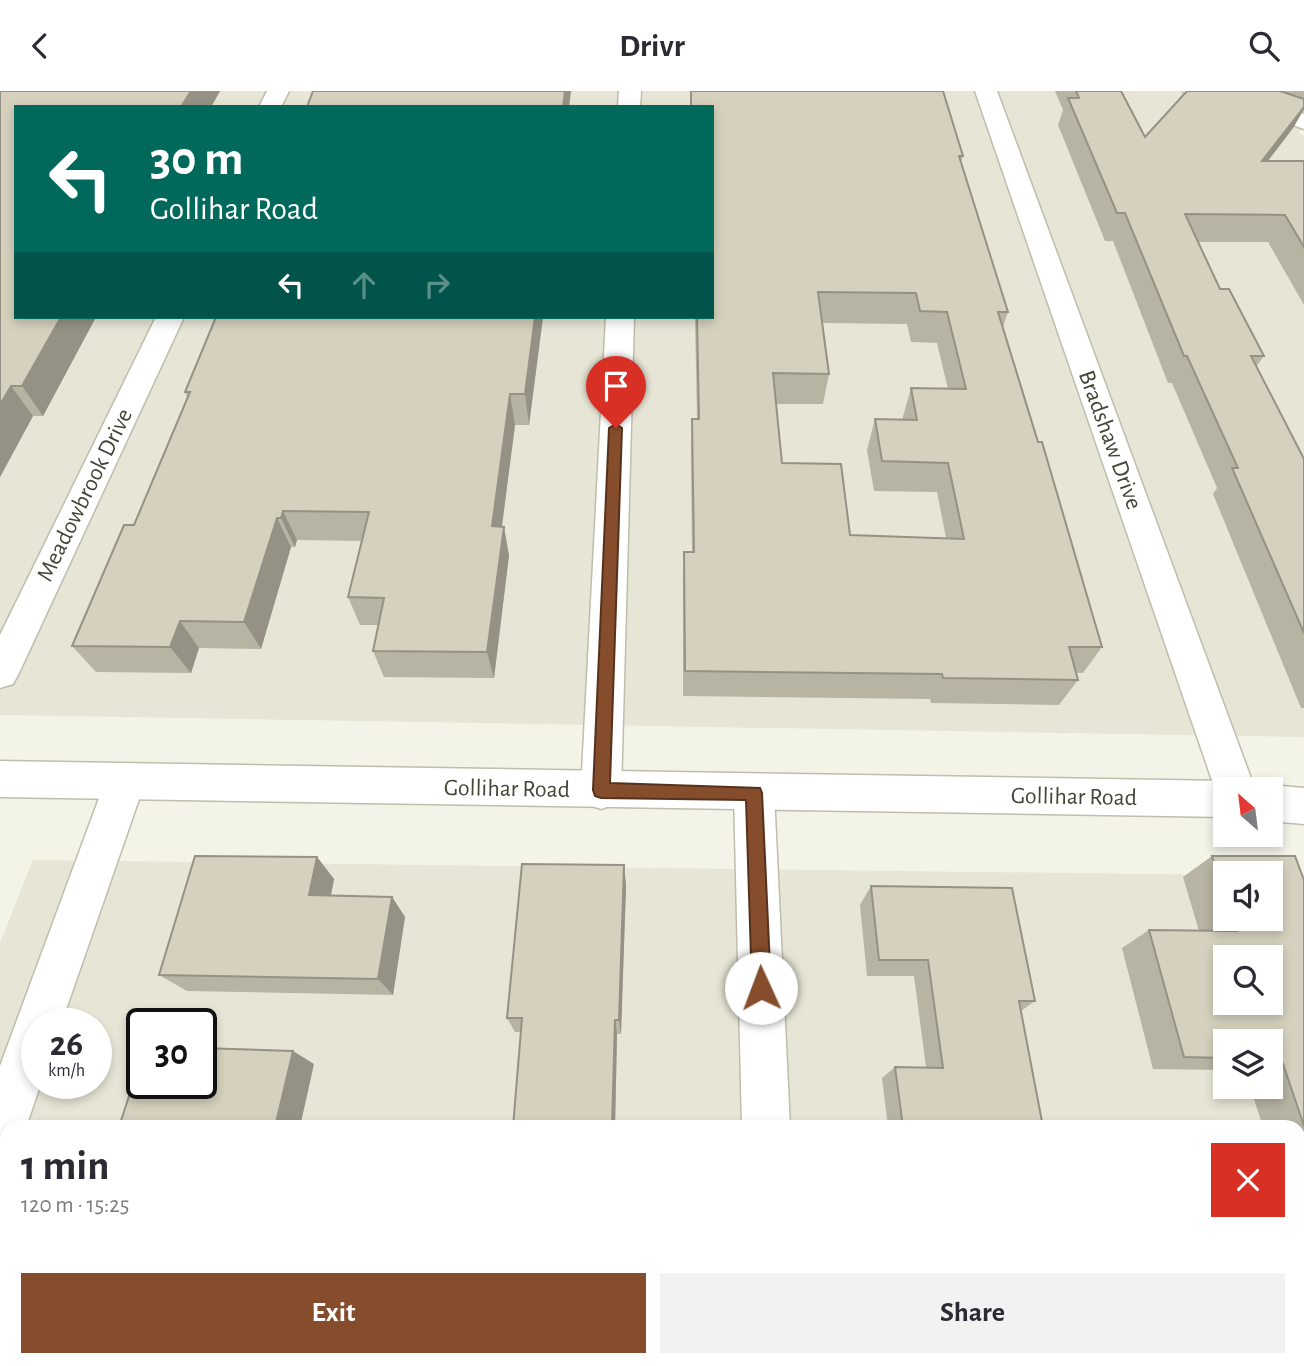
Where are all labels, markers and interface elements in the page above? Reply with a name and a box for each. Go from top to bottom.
icon: back [21,27,59,65]
icon: search [1245,27,1283,65]
text: Drivr [619,30,685,62]
icon: left [35,133,126,224]
text: 30 m [150,135,244,184]
text: Gollihar Road [150,193,318,225]
icon: left [272,266,310,304]
icon: ahead [345,266,383,304]
icon: right [418,266,456,304]
pin [586,356,646,428]
icon: arrive [597,367,635,405]
street label: Bradshaw Drive [1074,367,1146,513]
street label: Meadowbrook Drive [33,405,137,585]
street label: Gollihar Road [444,776,570,802]
north arrow [1213,777,1283,847]
map controls [1213,777,1283,1099]
street label: Gollihar Road [1011,784,1137,810]
button: sound [1213,861,1283,931]
button: search [1213,945,1283,1015]
position arrow [724,951,798,1025]
speed limit sign: 30 [126,1008,217,1099]
text: 26 [50,1027,83,1062]
button: layers [1213,1029,1283,1099]
text: km/h [48,1062,85,1080]
button: close [1211,1143,1285,1217]
text: 1 min [21,1145,110,1187]
text: 120 m · 15:25 [21,1194,129,1217]
button: Exit [21,1273,646,1353]
button: Share [660,1273,1285,1353]

